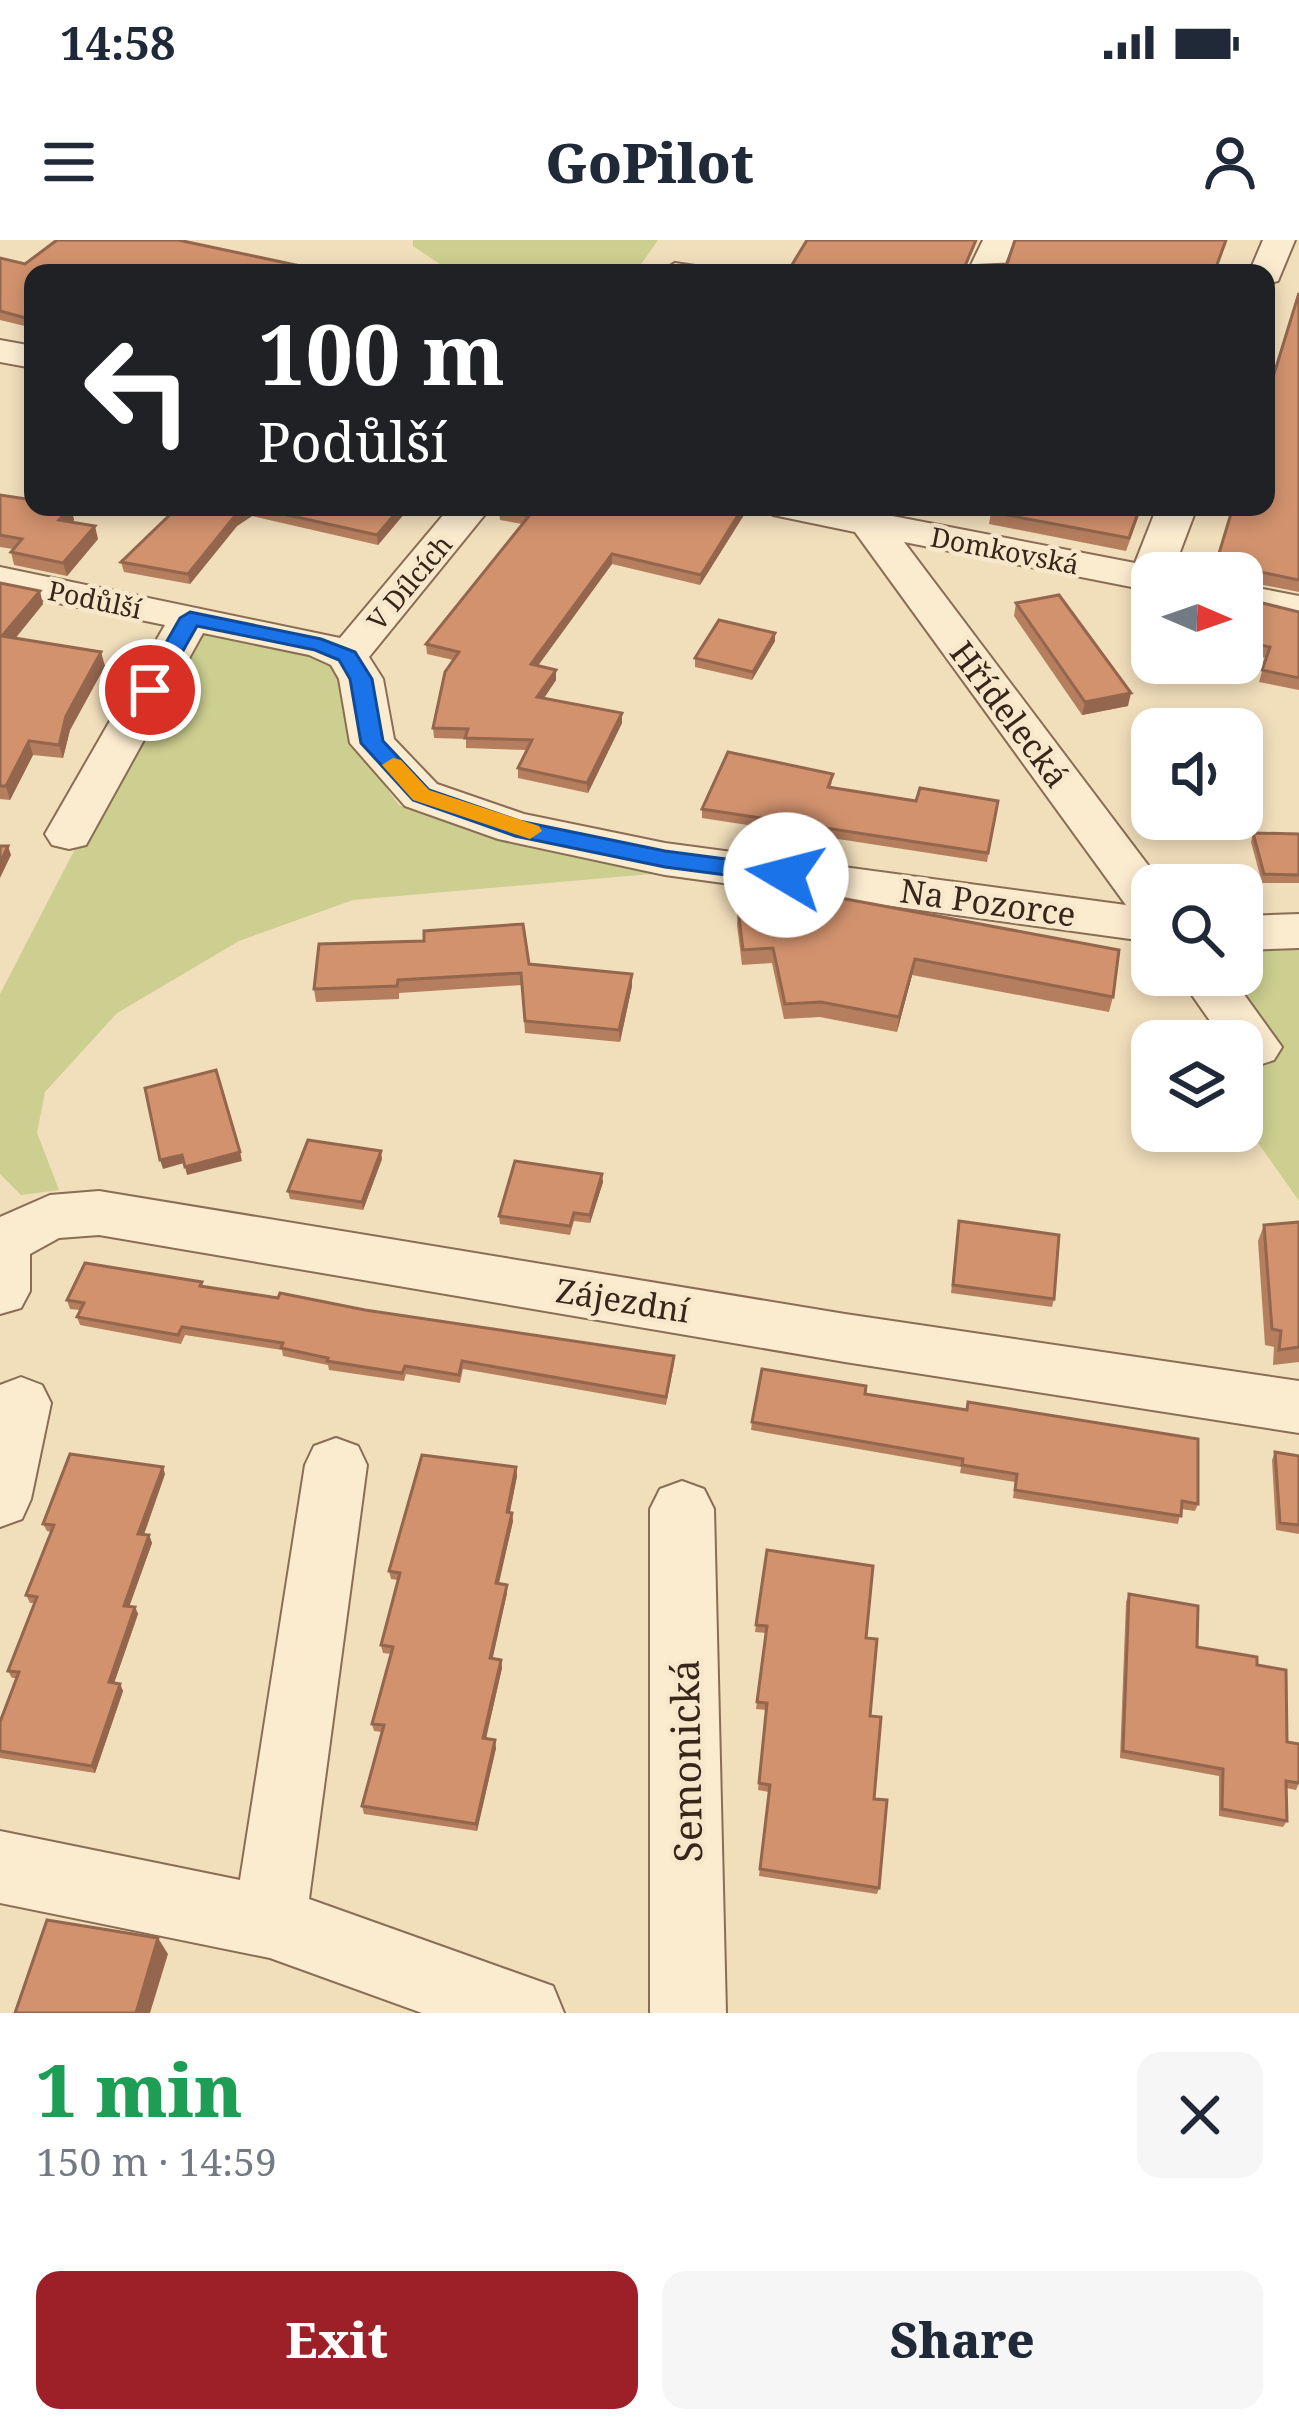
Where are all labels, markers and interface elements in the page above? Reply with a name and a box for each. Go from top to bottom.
text: 14:58 [60,12,175,73]
text: GoPilot [545,125,754,199]
icon: menu [36,129,102,195]
icon: person [1197,129,1263,195]
text: 100 m [258,295,505,410]
icon: left [60,312,216,468]
text: Podůlší [258,404,448,478]
street label: Domkovská [928,517,1082,583]
street label: V Dílcích [358,526,460,638]
north arrow [1131,552,1263,684]
map controls [1131,552,1263,1152]
street label: Podůlší [45,571,146,627]
street label: Hřídelecká [940,632,1080,796]
pin [99,639,201,741]
icon: arrive [117,657,183,723]
button: sound [1131,708,1263,840]
position arrow [723,812,849,938]
button: search [1131,864,1263,996]
street label: Na Pozorce [897,867,1079,937]
button: layers [1131,1020,1263,1152]
street label: Zájezdní [553,1267,693,1333]
street label: Semonická [657,1659,713,1863]
text: 1 min [36,2040,243,2138]
button: close [1137,2052,1263,2178]
text: 150 m · 14:59 [36,2134,277,2187]
button: Exit [36,2271,638,2409]
button: Share [662,2271,1263,2409]

